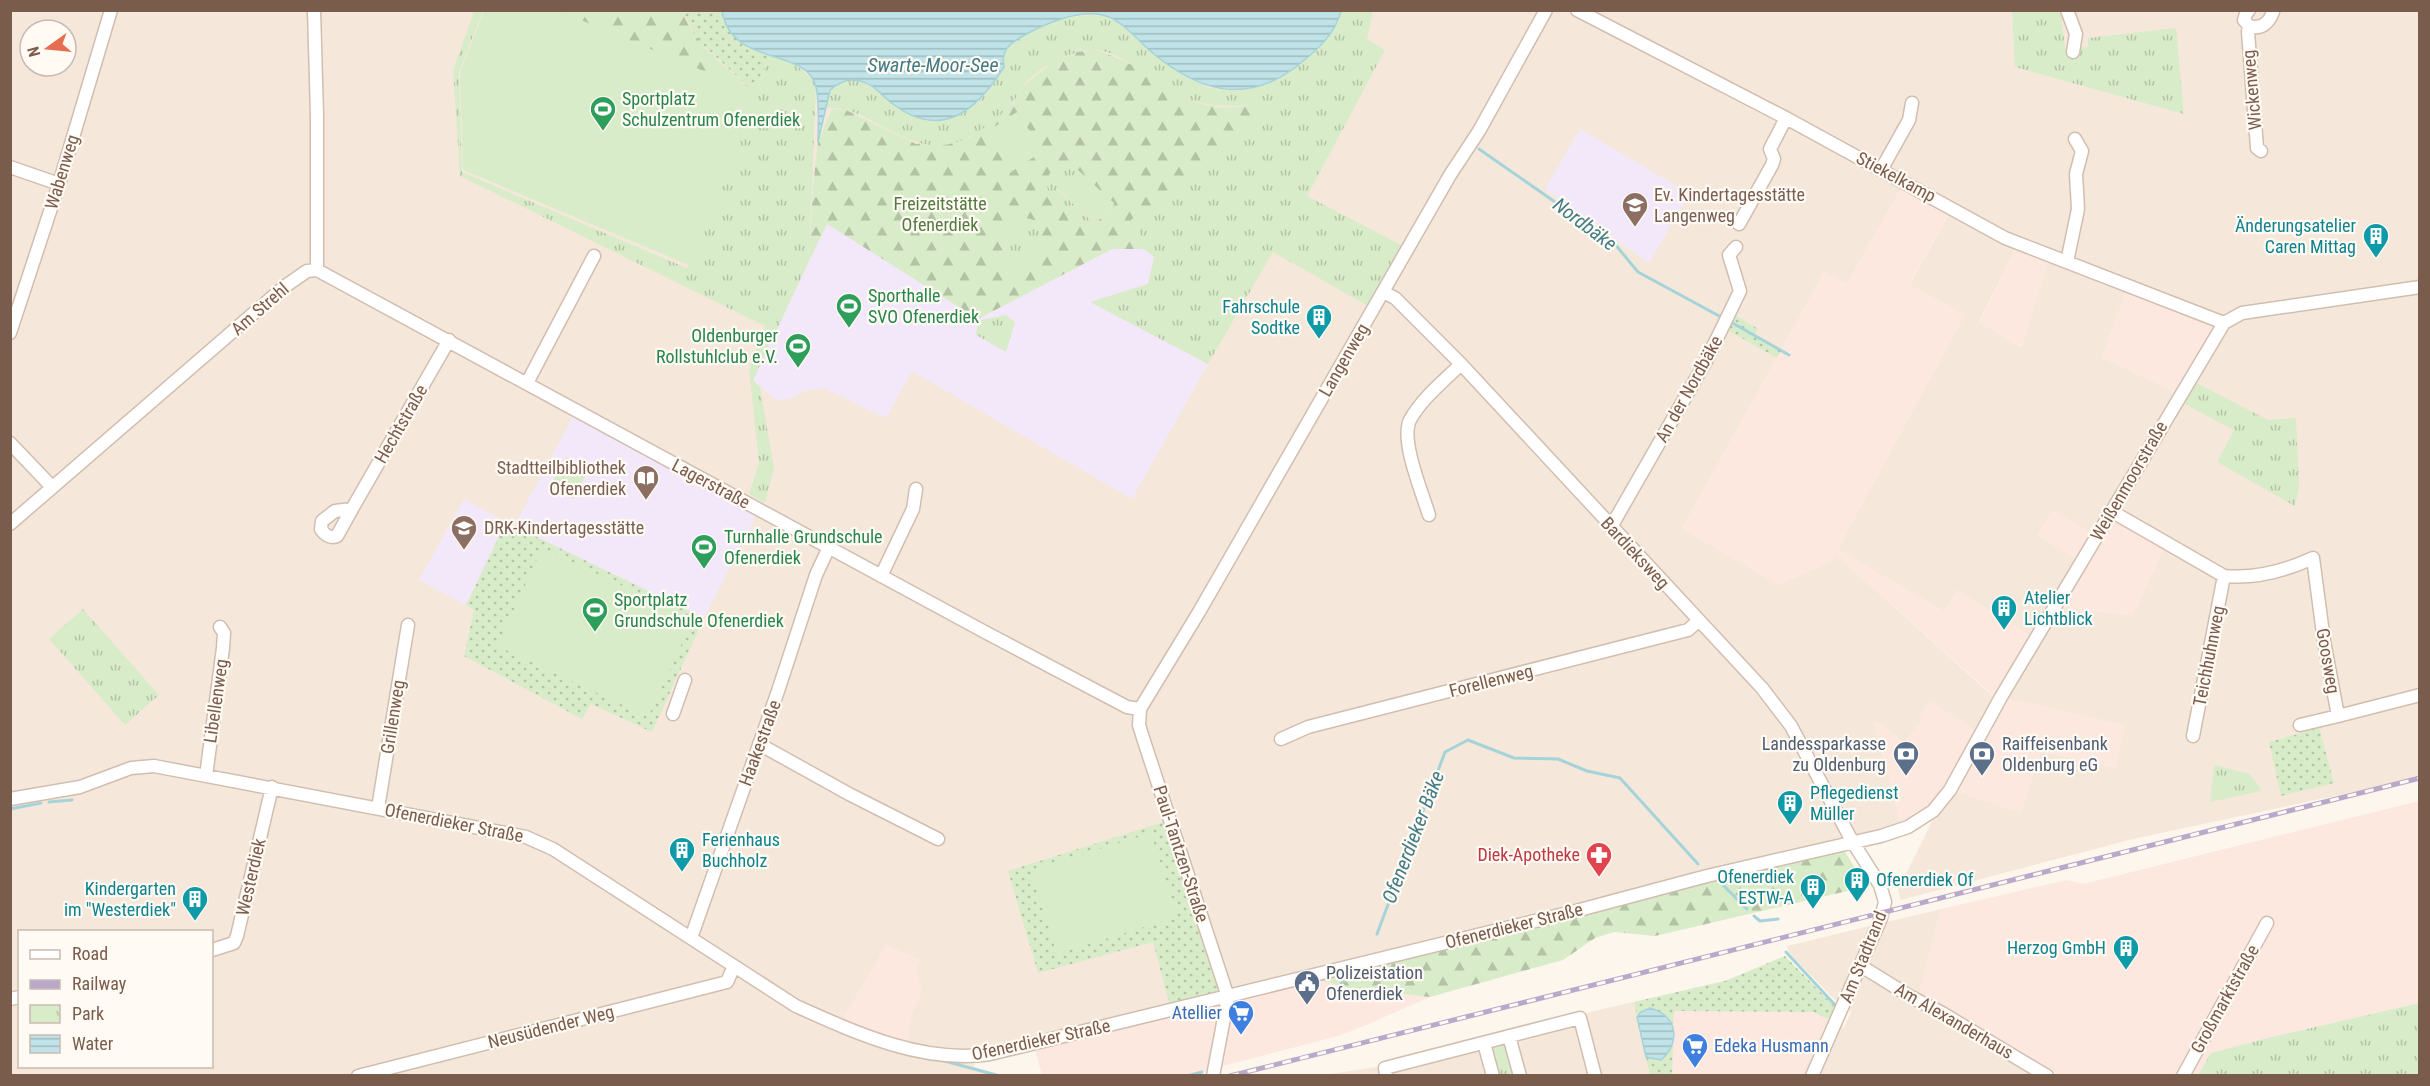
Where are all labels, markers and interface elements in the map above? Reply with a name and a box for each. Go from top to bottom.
north arrow [18,18,78,78]
text: N [24,45,44,59]
street label: Wickenweg [2238,49,2265,131]
water label: Swarte-Moor-See [867,53,999,77]
place label: Sportplatz Schulzentrum Ofenerdiek [622,88,800,130]
sports icon: Sportplatz Schulzentrum Ofenerdiek [588,94,618,132]
street label: Wabenweg [40,132,83,212]
street label: Stiekelkamp [1853,147,1940,206]
place label: Ev. Kindertagesstätte Langenweg [1654,184,1805,226]
school or university icon: Ev. Kindertagesstätte Langenweg [1620,190,1650,228]
water label: Nordbäke [1548,192,1622,256]
park label: Freizeitstätte Ofenerdiek [893,193,987,235]
place label: Änderungsatelier Caren Mittag [2235,215,2357,257]
building icon: Änderungsatelier Caren Mittag [2361,221,2391,259]
street label: Am Strehl [227,278,293,339]
place label: Sporthalle SVO Ofenerdiek [868,285,979,327]
sports icon: Sporthalle SVO Ofenerdiek [834,291,864,329]
place label: Fahrschule Sodtke [1222,296,1300,338]
building icon: Fahrschule Sodtke [1304,302,1334,340]
street label: Langenweg [1314,319,1373,400]
place label: Oldenburger Rollstuhlclub e.V. [656,325,779,367]
sports icon: Oldenburger Rollstuhlclub e.V. [783,331,813,369]
street label: An der Nordbäke [1651,332,1726,446]
street label: Hechtstraße [370,381,431,467]
street label: Weißenmoorstraße [2086,417,2171,544]
street label: Lagerstraße [669,454,754,513]
place label: Stadtteilbibliothek Ofenerdiek [497,457,626,499]
library icon: Stadtteilbibliothek Ofenerdiek [631,463,661,501]
street label: Bardieksweg [1597,512,1674,593]
school or university icon: DRK-Kindertagesstätte [449,513,479,551]
place label: DRK-Kindertagesstätte [484,517,644,538]
place label: Turnhalle Grundschule Ofenerdiek [724,526,883,568]
sports icon: Turnhalle Grundschule Ofenerdiek [689,532,719,570]
place label: Atelier Lichtblick [2024,587,2093,629]
place label: Sportplatz Grundschule Ofenerdiek [614,589,784,631]
building icon: Atelier Lichtblick [1989,593,2019,631]
sports icon: Sportplatz Grundschule Ofenerdiek [580,595,610,633]
street label: Teichhuhnweg [2188,604,2229,708]
street label: Goosweg [2312,627,2345,695]
street label: Libellenweg [199,658,232,744]
street label: Forellenweg [1447,660,1535,701]
street label: Grillenweg [376,678,409,755]
street label: Haakestraße [734,697,785,789]
place label: Landessparkasse zu Oldenburg [1762,733,1886,775]
place label: Raiffeisenbank Oldenburg eG [2002,733,2108,775]
bank icon: Landessparkasse zu Oldenburg [1891,739,1921,777]
bank icon: Raiffeisenbank Oldenburg eG [1967,739,1997,777]
water label: Ofenerdieker Bäke [1377,768,1449,906]
place label: Pflegedienst Müller [1810,782,1899,824]
street label: Paul-Tantzen-Straße [1149,783,1213,925]
building icon: Pflegedienst Müller [1775,788,1805,826]
street label: Ofenerdieker Straße [383,799,525,846]
place label: Ferienhaus Buchholz [702,829,780,871]
building icon: Ferienhaus Buchholz [667,835,697,873]
street label: Westerdiek [231,836,270,918]
pharmacy icon: Diek-Apotheke [1584,840,1614,878]
place label: Diek-Apotheke [1477,844,1580,865]
building icon: Ofenerdiek Of [1842,865,1872,903]
place label: Ofenerdiek ESTW-A [1717,866,1795,908]
place label: Ofenerdiek Of [1876,869,1974,890]
building icon: Ofenerdiek ESTW-A [1798,872,1828,910]
place label: Kindergarten im "Westerdiek" [64,878,176,920]
building icon: Kindergarten im "Westerdiek" [180,884,210,922]
street label: Ofenerdieker Straße [1443,898,1585,953]
street label: Am Stadtrand [1835,908,1890,1006]
legend [18,930,213,1068]
building icon: Herzog GmbH [2111,933,2141,971]
place label: Herzog GmbH [2007,937,2106,958]
street label: Großmarktstraße [2186,941,2263,1057]
text: Road [72,943,108,964]
place label: Polizeistation Ofenerdiek [1326,962,1423,1004]
public building icon: Polizeistation Ofenerdiek [1292,968,1322,1006]
text: Railway [72,973,127,994]
street label: Am Alexanderhaus [1891,978,2017,1063]
supermarket icon: Atellier [1226,998,1256,1036]
street label: Neusüdender Weg [486,1001,616,1052]
place label: Atellier [1172,1002,1223,1023]
text: Park [72,1003,104,1024]
street label: Ofenerdieker Straße [970,1015,1112,1064]
supermarket icon: Edeka Husmann [1680,1031,1710,1069]
text: Water [72,1033,114,1054]
place label: Edeka Husmann [1714,1035,1829,1056]

